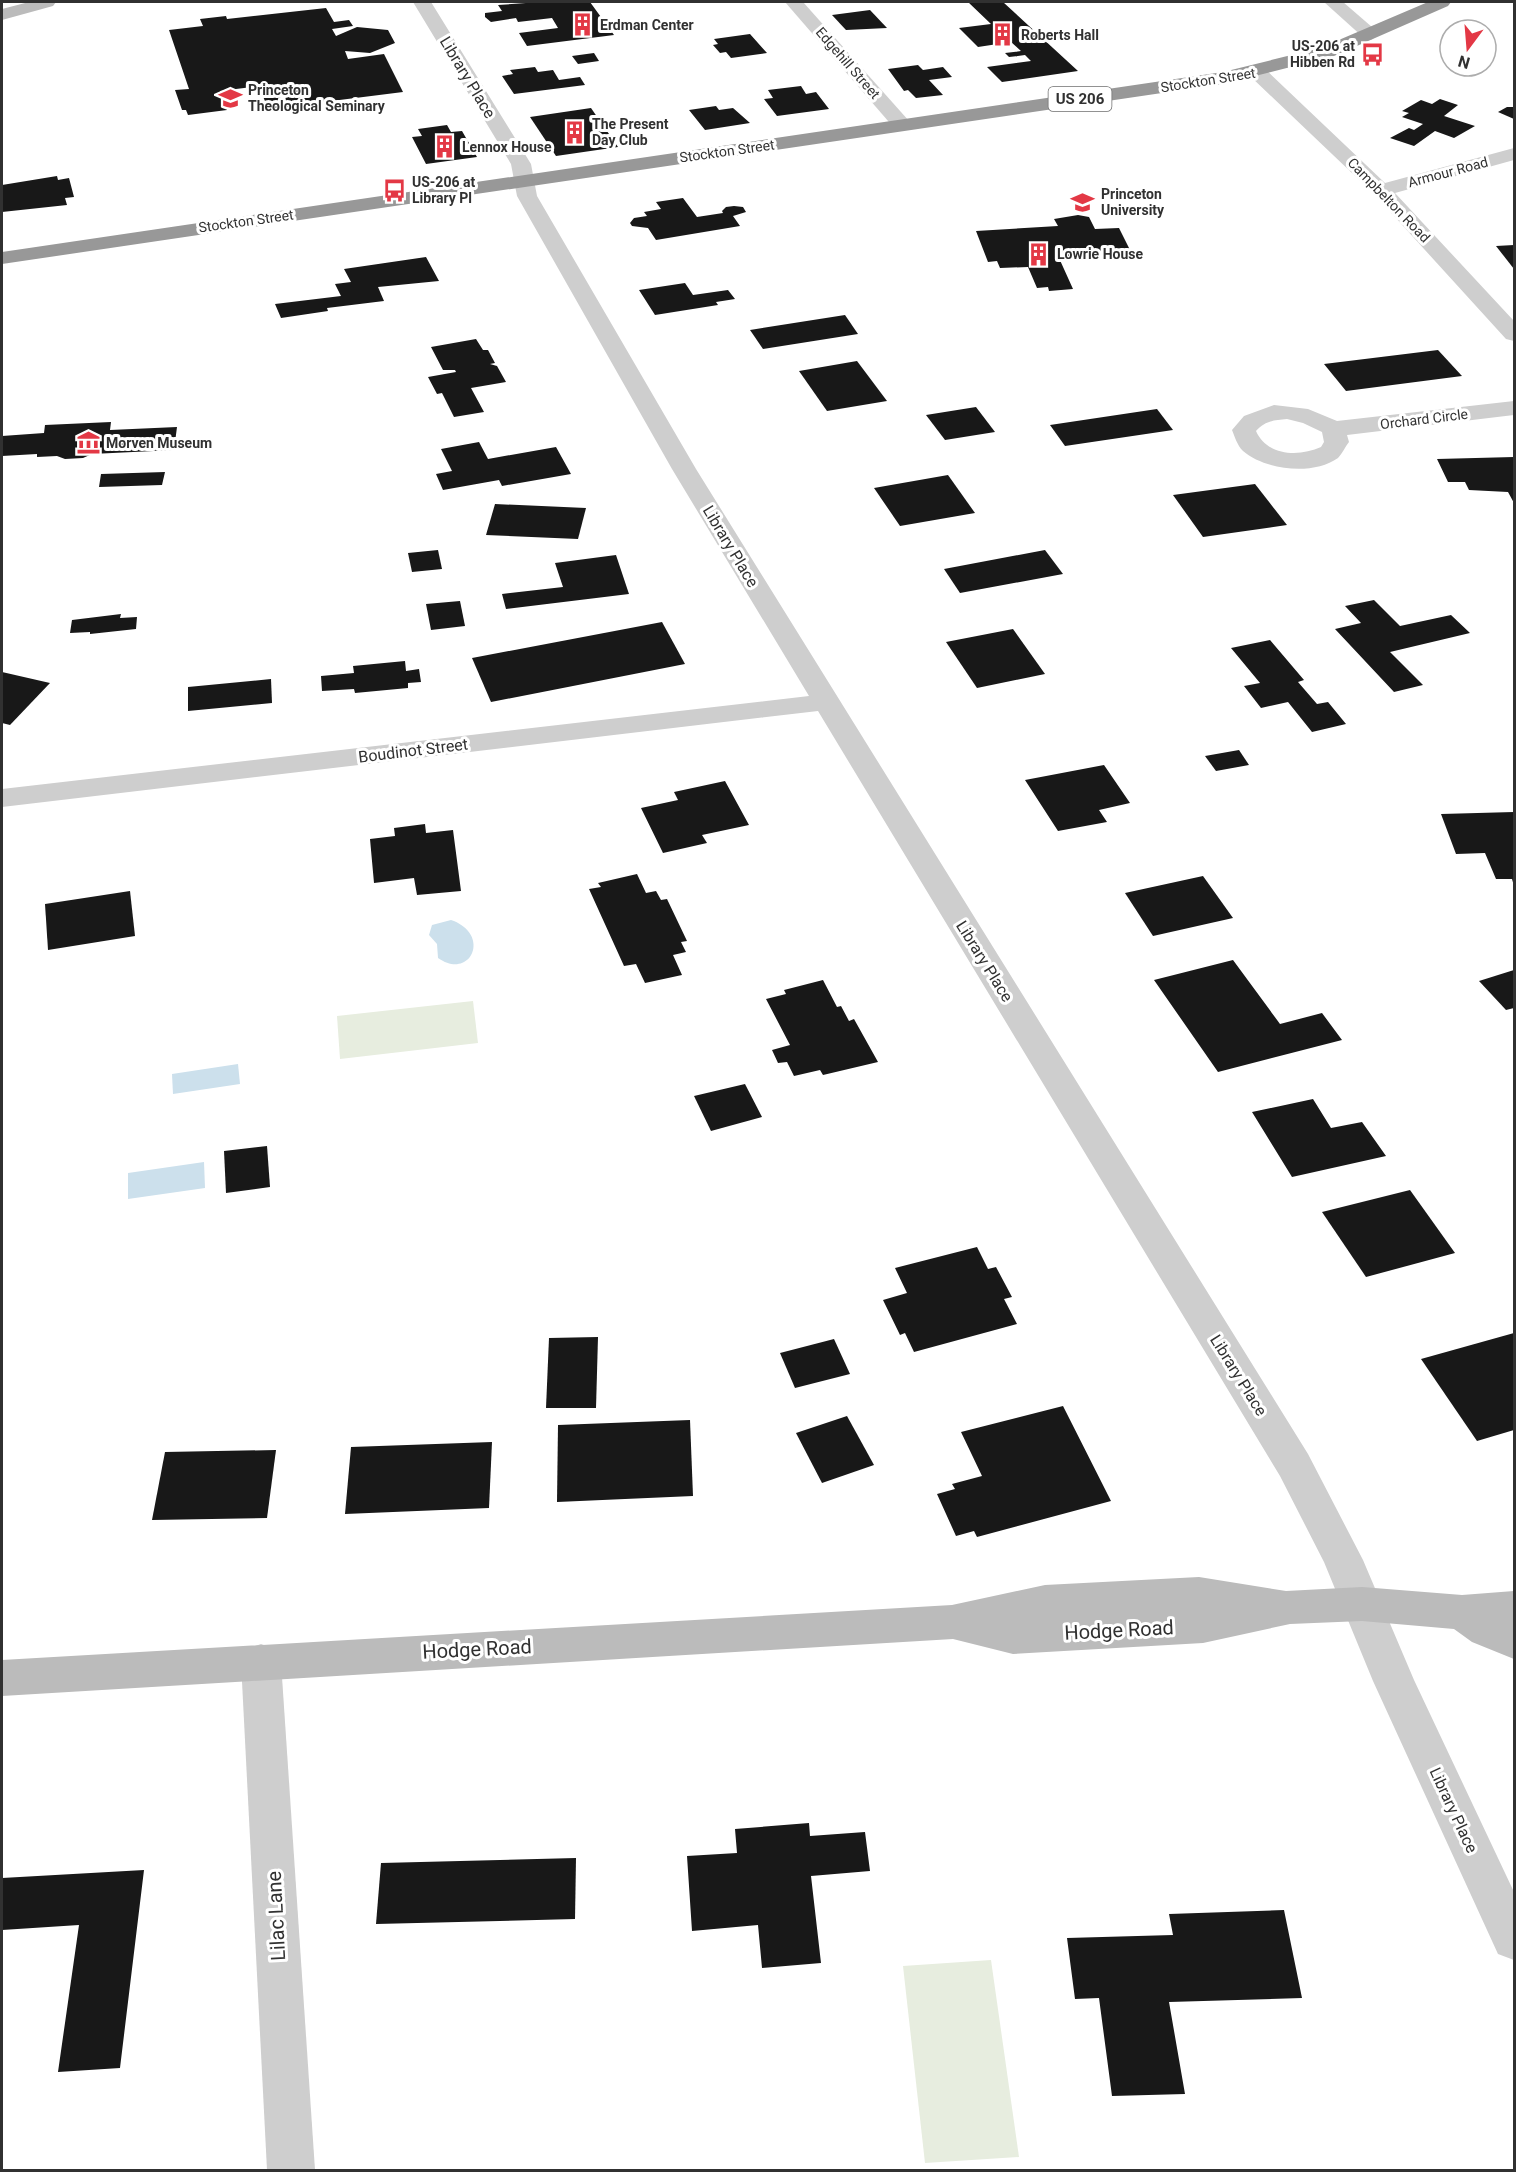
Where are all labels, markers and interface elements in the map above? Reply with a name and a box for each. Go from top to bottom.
building icon: Erdman Center [569,12,595,38]
place label: Erdman Center [600,17,694,33]
north arrow [1438,18,1498,78]
building icon: Roberts Hall [990,22,1016,48]
street label: Edgehill Street [813,24,884,102]
place label: Roberts Hall [1021,27,1099,43]
street label: Library Place [436,33,499,122]
place label: US-206 at Hibben Rd [1290,38,1355,70]
bus stop icon: US-206 at Hibben Rd [1360,41,1386,67]
text: N [1456,51,1472,73]
street label: Stockton Street [1159,65,1257,95]
place label: Princeton Theological Seminary [248,82,386,114]
school or university icon: Princeton Theological Seminary [217,85,243,111]
road number: US 206 [1048,87,1112,111]
place label: The Present Day Club [592,116,669,148]
building icon: The Present Day Club [561,119,587,145]
building icon: Lennox House [431,134,457,160]
street label: Stockton Street [678,136,776,166]
place label: Lennox House [462,139,552,155]
street label: Campbelton Road [1345,154,1433,246]
street label: Armour Road [1406,154,1490,190]
place label: US-206 at Library Pl [412,174,475,206]
bus stop icon: US-206 at Library Pl [381,177,407,203]
place label: Princeton University [1101,186,1165,218]
school or university icon: Princeton University [1070,189,1096,215]
street label: Stockton Street [197,206,295,236]
building icon: Lowrie House [1026,241,1052,267]
place label: Lowrie House [1057,246,1143,262]
street label: Orchard Circle [1379,406,1469,432]
museum icon: Morven Museum [75,430,101,456]
place label: Morven Museum [106,435,212,451]
street label: Library Place [699,502,762,591]
street label: Boudinot Street [357,734,469,767]
street label: Library Place [952,917,1017,1005]
street label: Library Place [1206,1331,1271,1419]
street label: Hodge Road [1064,1615,1174,1645]
street label: Hodge Road [422,1634,532,1664]
street label: Library Place [1426,1765,1482,1856]
street label: Lilac Lane [262,1870,290,1962]

